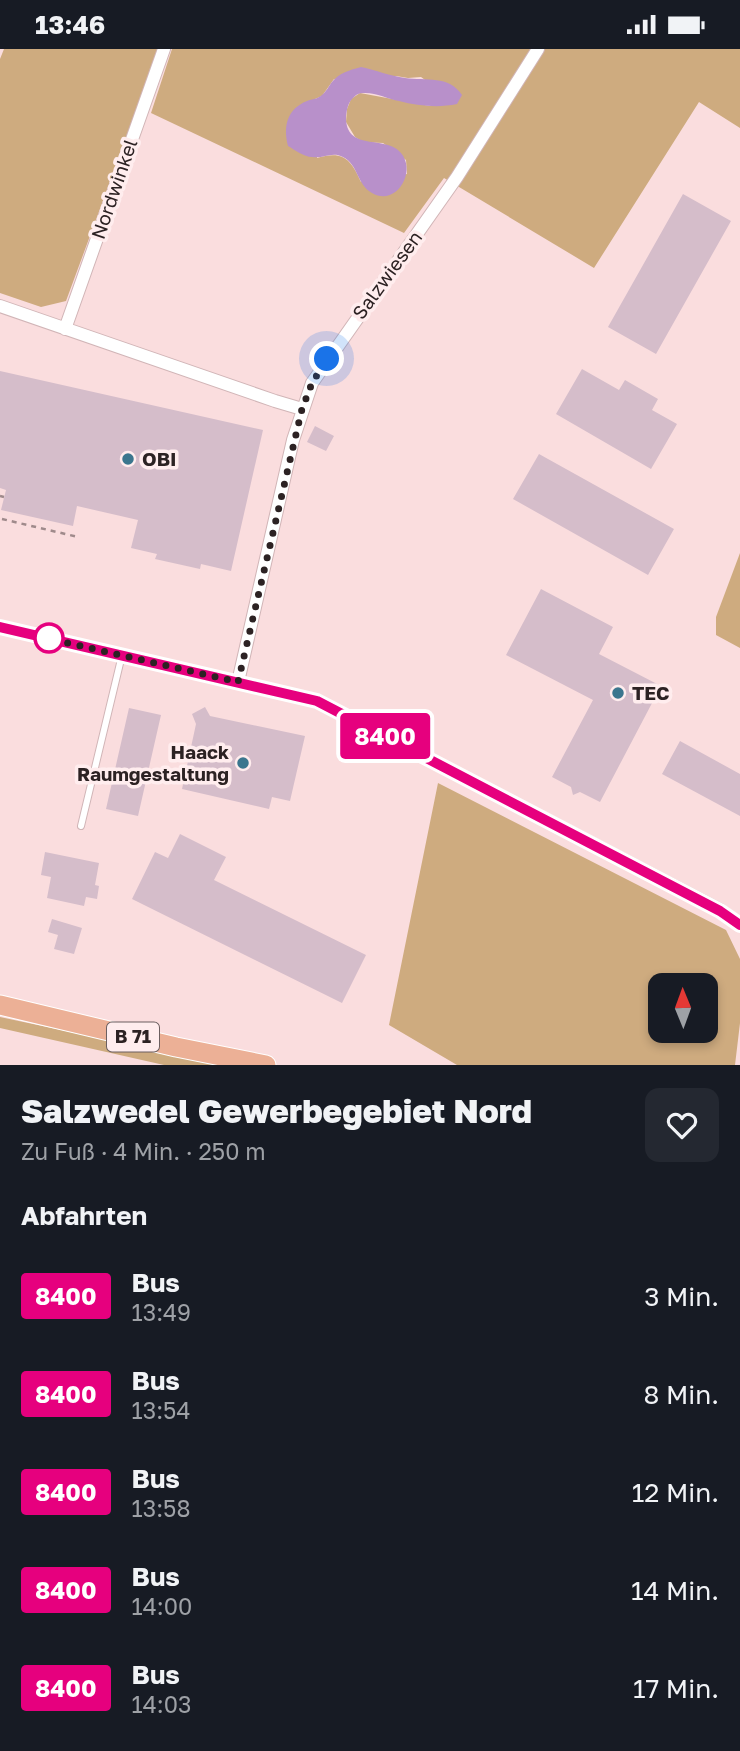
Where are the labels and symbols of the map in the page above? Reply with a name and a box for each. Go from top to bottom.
street label: Nordwinkel [86,136,141,242]
street label: Salzwiesen [347,226,426,323]
your location [309,341,344,376]
place label: OBI [142,447,177,470]
marker: OBI [120,451,136,467]
unlabelled marker [34,623,64,653]
place label: TEC [632,681,670,704]
marker: TEC [610,685,626,701]
line badge: 8400 [336,713,434,759]
place label: Haack Raumgestaltung [77,740,229,785]
marker: Haack Raumgestaltung [235,755,251,771]
north arrow [648,973,718,1043]
road number: B 71 [107,1022,159,1051]

